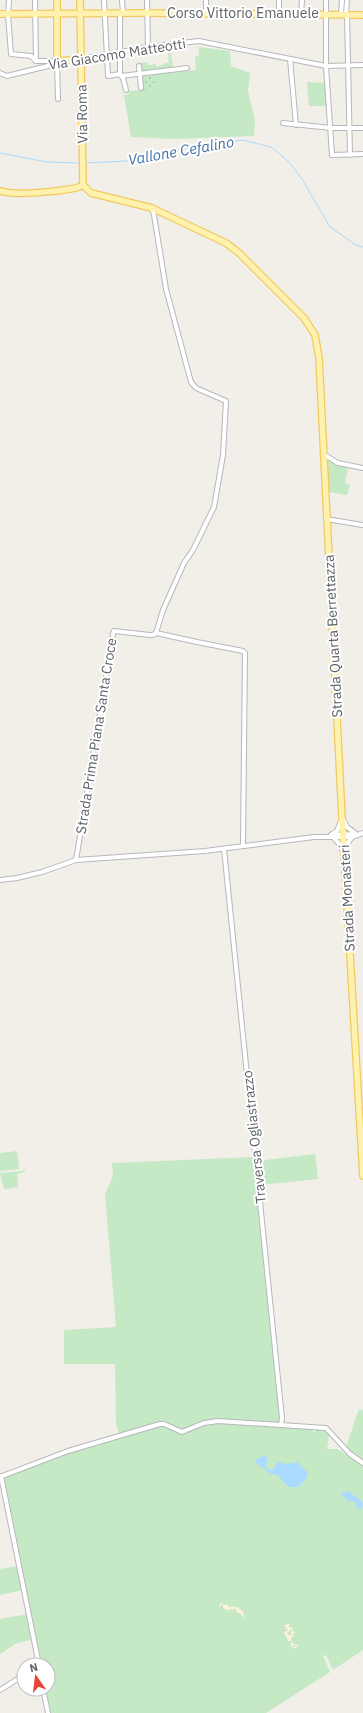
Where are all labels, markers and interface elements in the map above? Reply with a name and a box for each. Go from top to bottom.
street label: Corso Vittorio Emanuele [167,4,319,22]
street label: Via Giacomo Matteotti [47,34,187,74]
street label: Via Roma [72,84,92,144]
water label: Vallone Cefalino [126,132,236,169]
street label: Strada Quarta Berrettazza [320,554,346,718]
street label: Strada Prima Piana Santa Croce [72,636,120,835]
street label: Strada Monasteri [335,844,359,952]
street label: Traversa Ogliastrazzo [238,1069,270,1205]
north arrow [16,1657,56,1697]
text: N [28,1660,39,1675]

